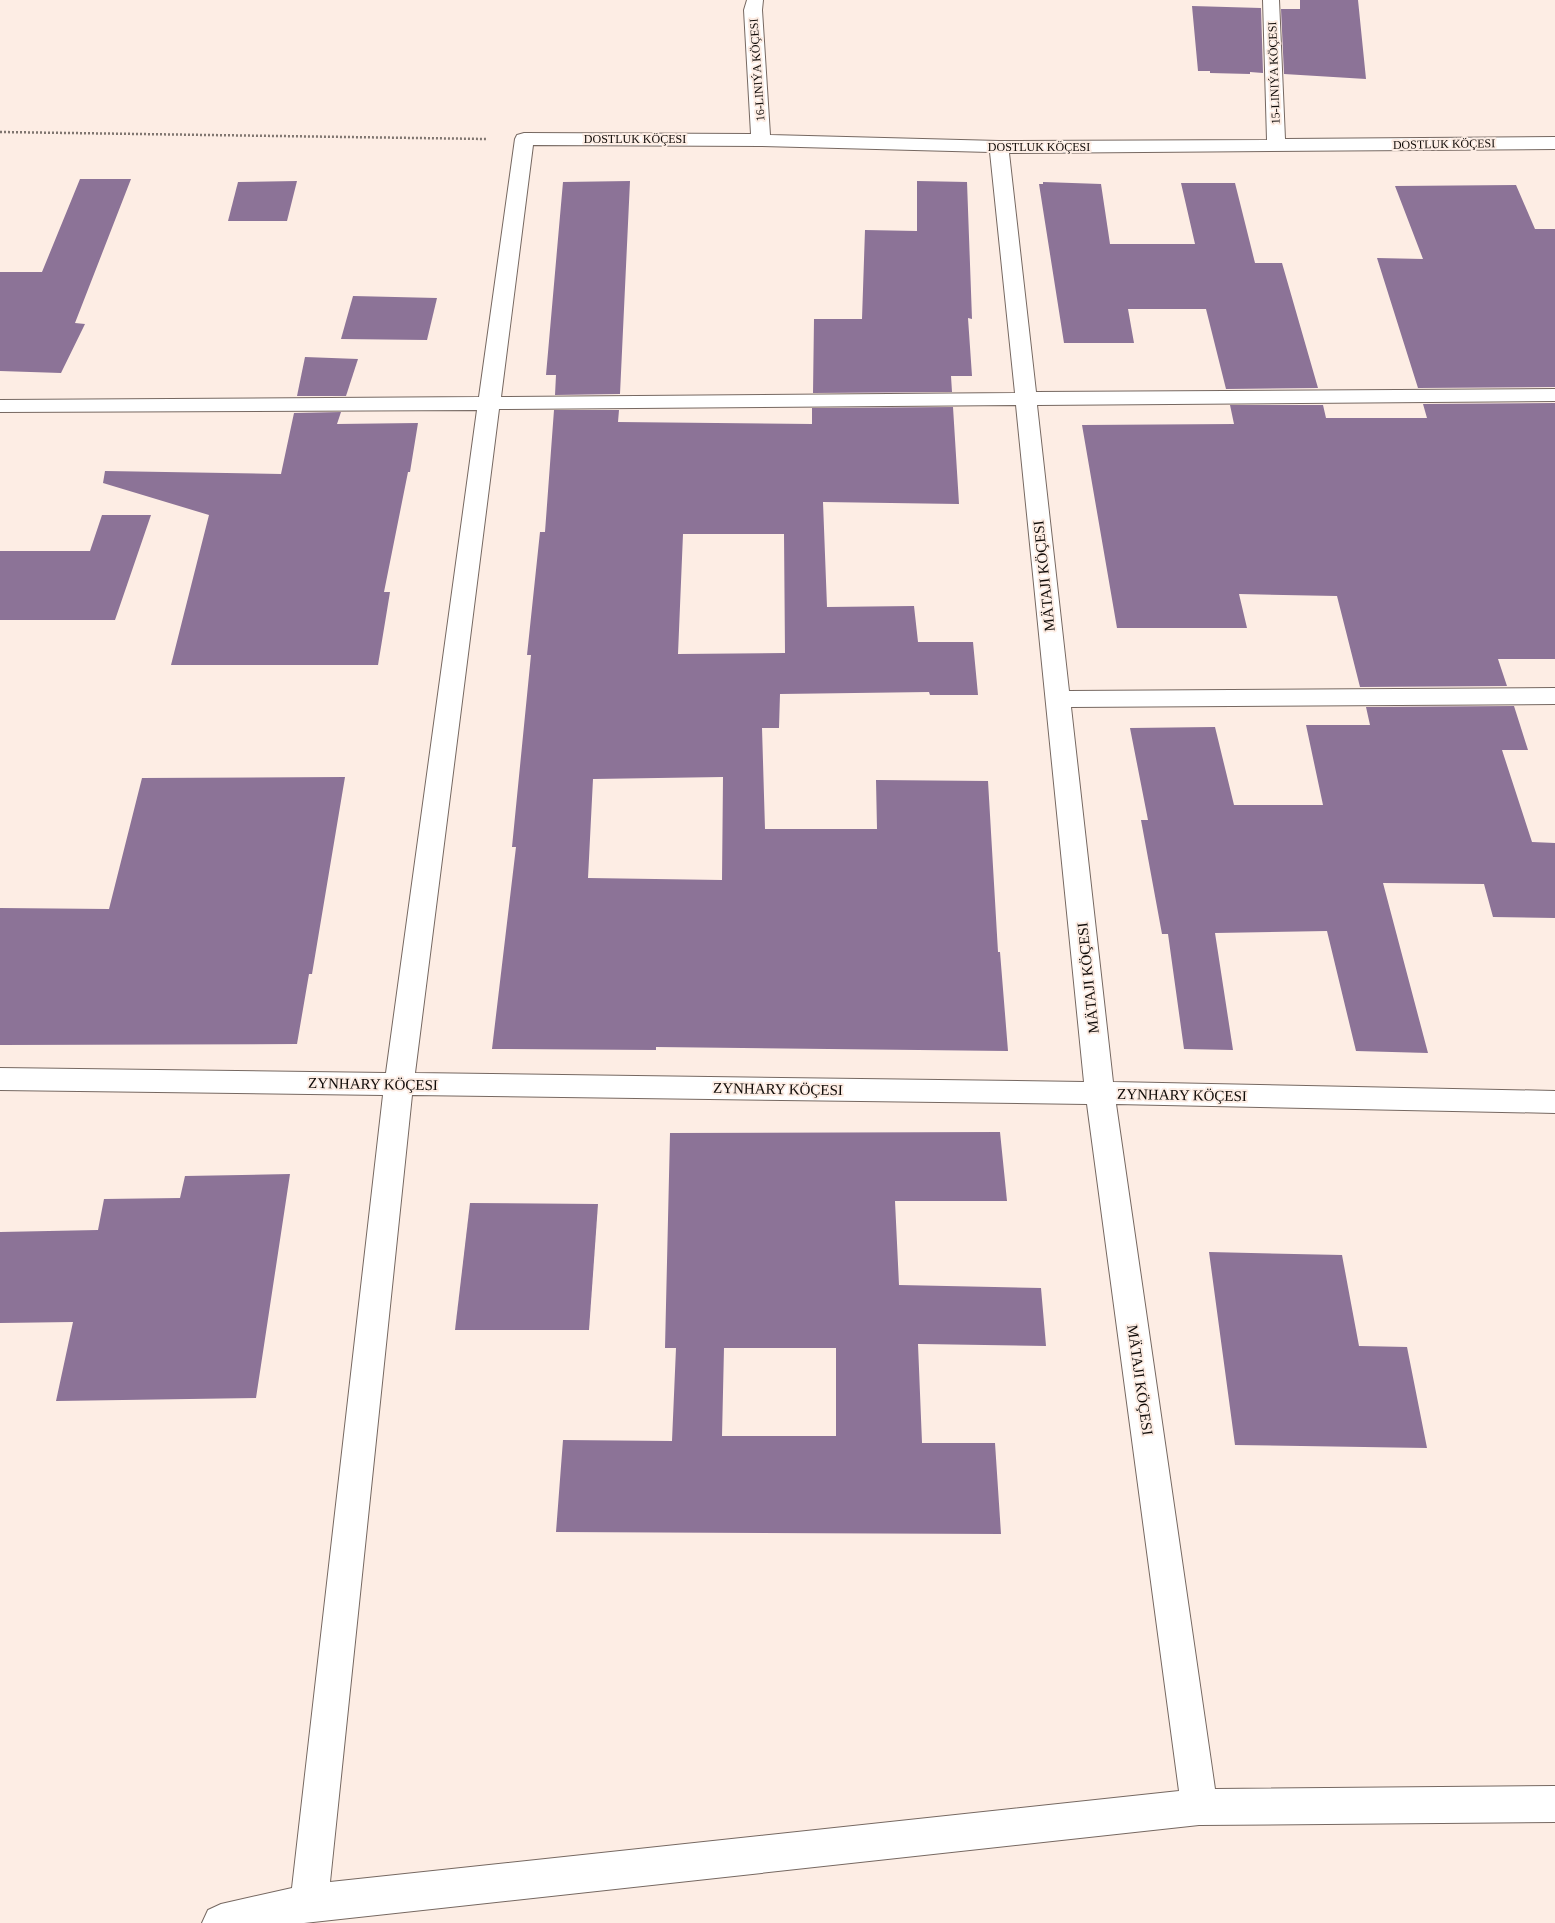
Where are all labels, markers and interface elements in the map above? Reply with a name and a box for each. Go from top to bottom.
street label: 16-LINIÝA KÖÇESI [746,18,768,122]
street label: 15-LINIÝA KÖÇESI [1265,21,1283,125]
street label: DOSTLUK KÖÇESI [584,132,686,146]
street label: DOSTLUK KÖÇESI [1393,136,1495,152]
street label: DOSTLUK KÖÇESI [988,140,1090,154]
street label: MÄTAJI KÖÇESI [1030,520,1058,632]
street label: MÄTAJI KÖÇESI [1074,922,1102,1034]
street label: ZYNHARY KÖÇESI [308,1075,438,1093]
street label: ZYNHARY KÖÇESI [713,1080,843,1098]
street label: ZYNHARY KÖÇESI [1117,1086,1247,1104]
street label: MÄTAJI KÖÇESI [1124,1324,1156,1436]

